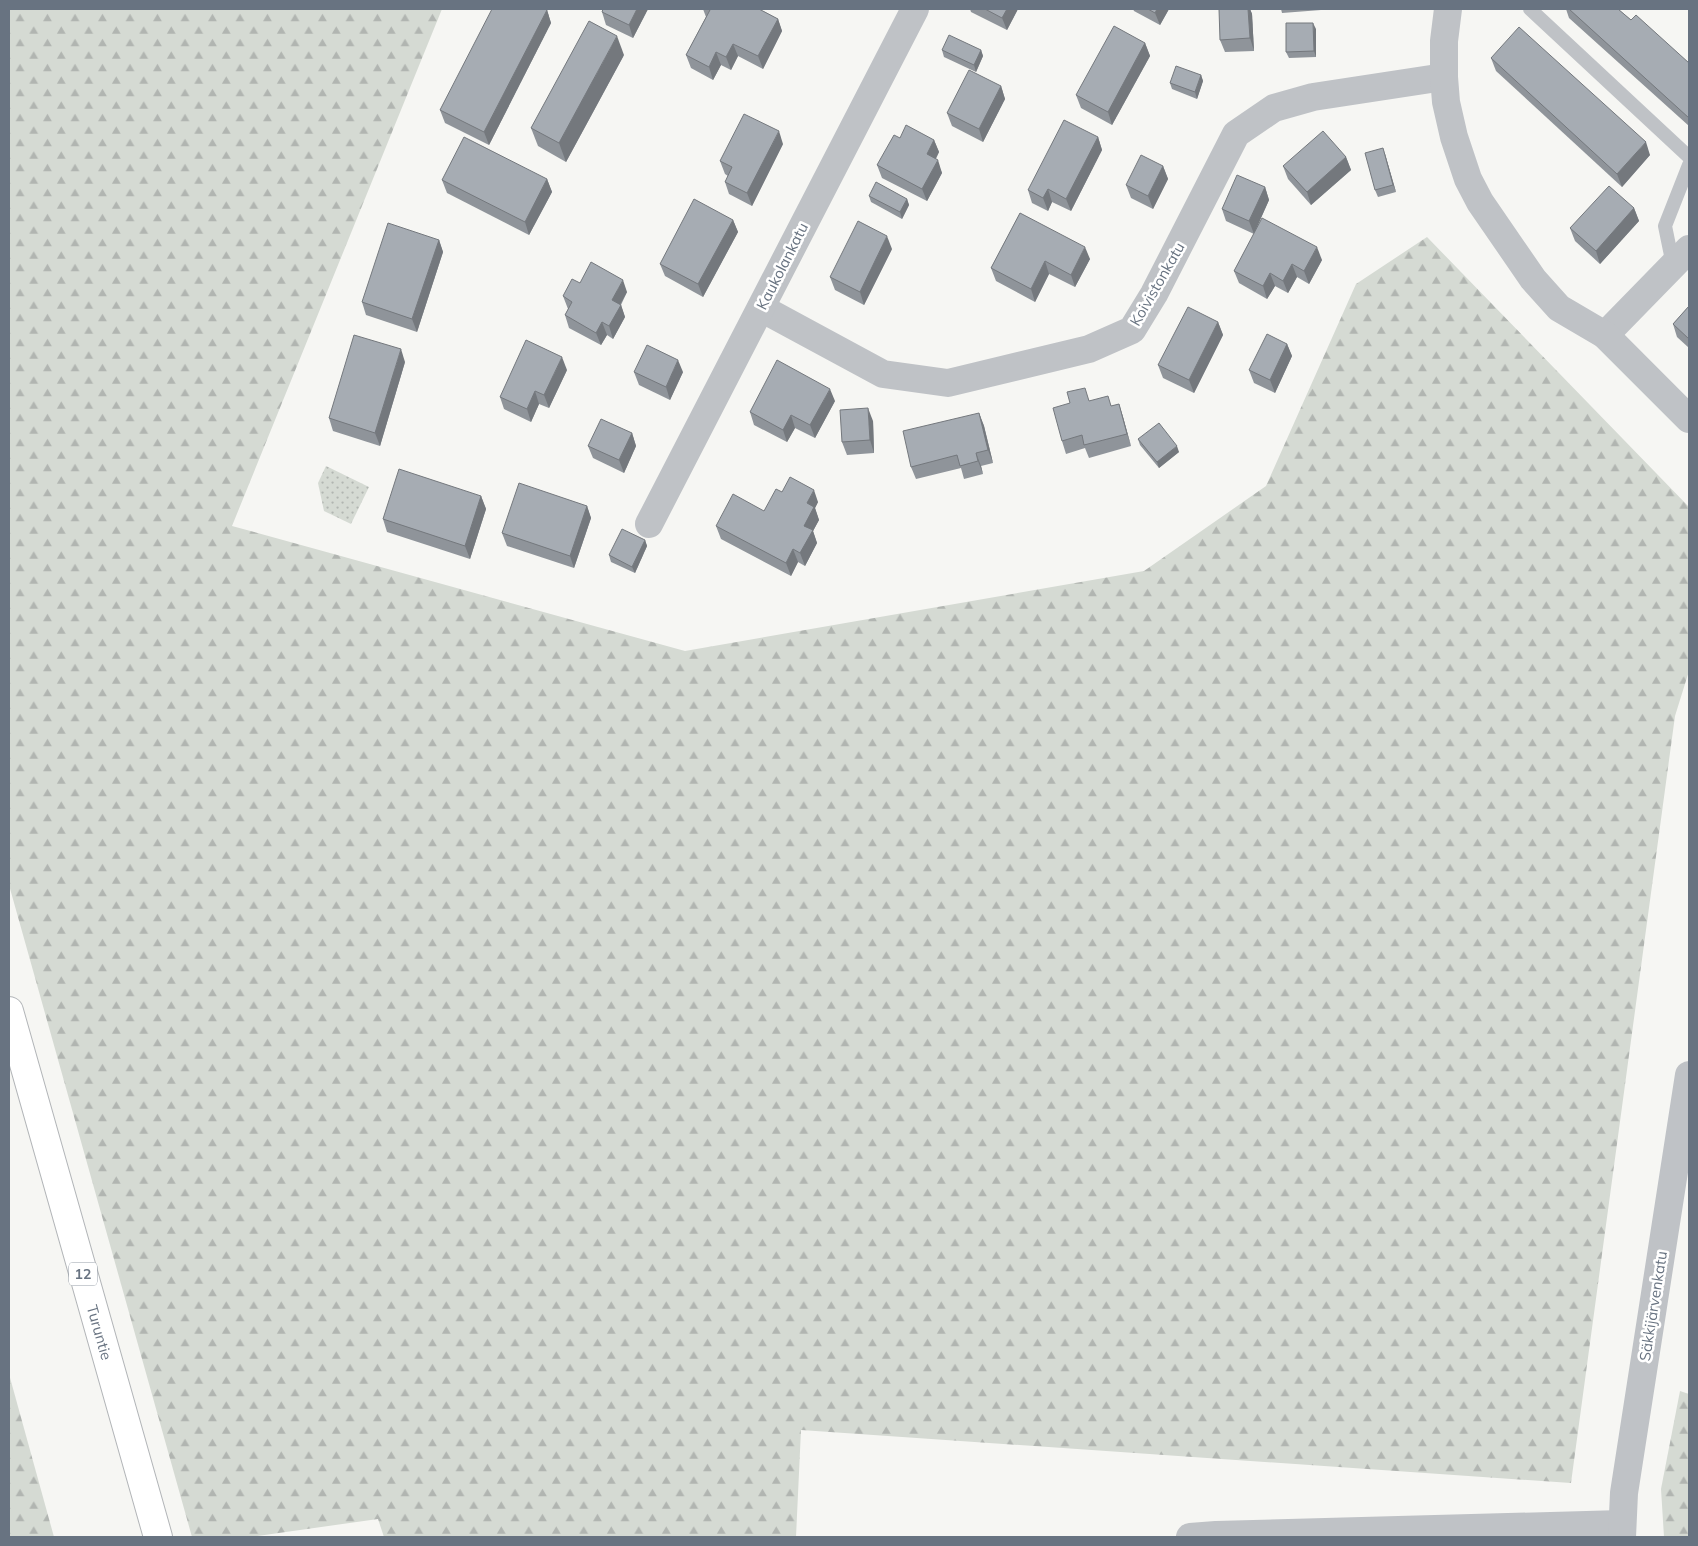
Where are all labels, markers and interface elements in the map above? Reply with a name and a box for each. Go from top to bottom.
street label: Kaukolankatu [752,219,812,313]
street label: Koivistonkatu [1125,239,1189,329]
street label: Säkkijärvenkatu [1635,1250,1671,1362]
road number: 12 [69,1262,97,1286]
street label: Turuntie [83,1303,117,1362]

